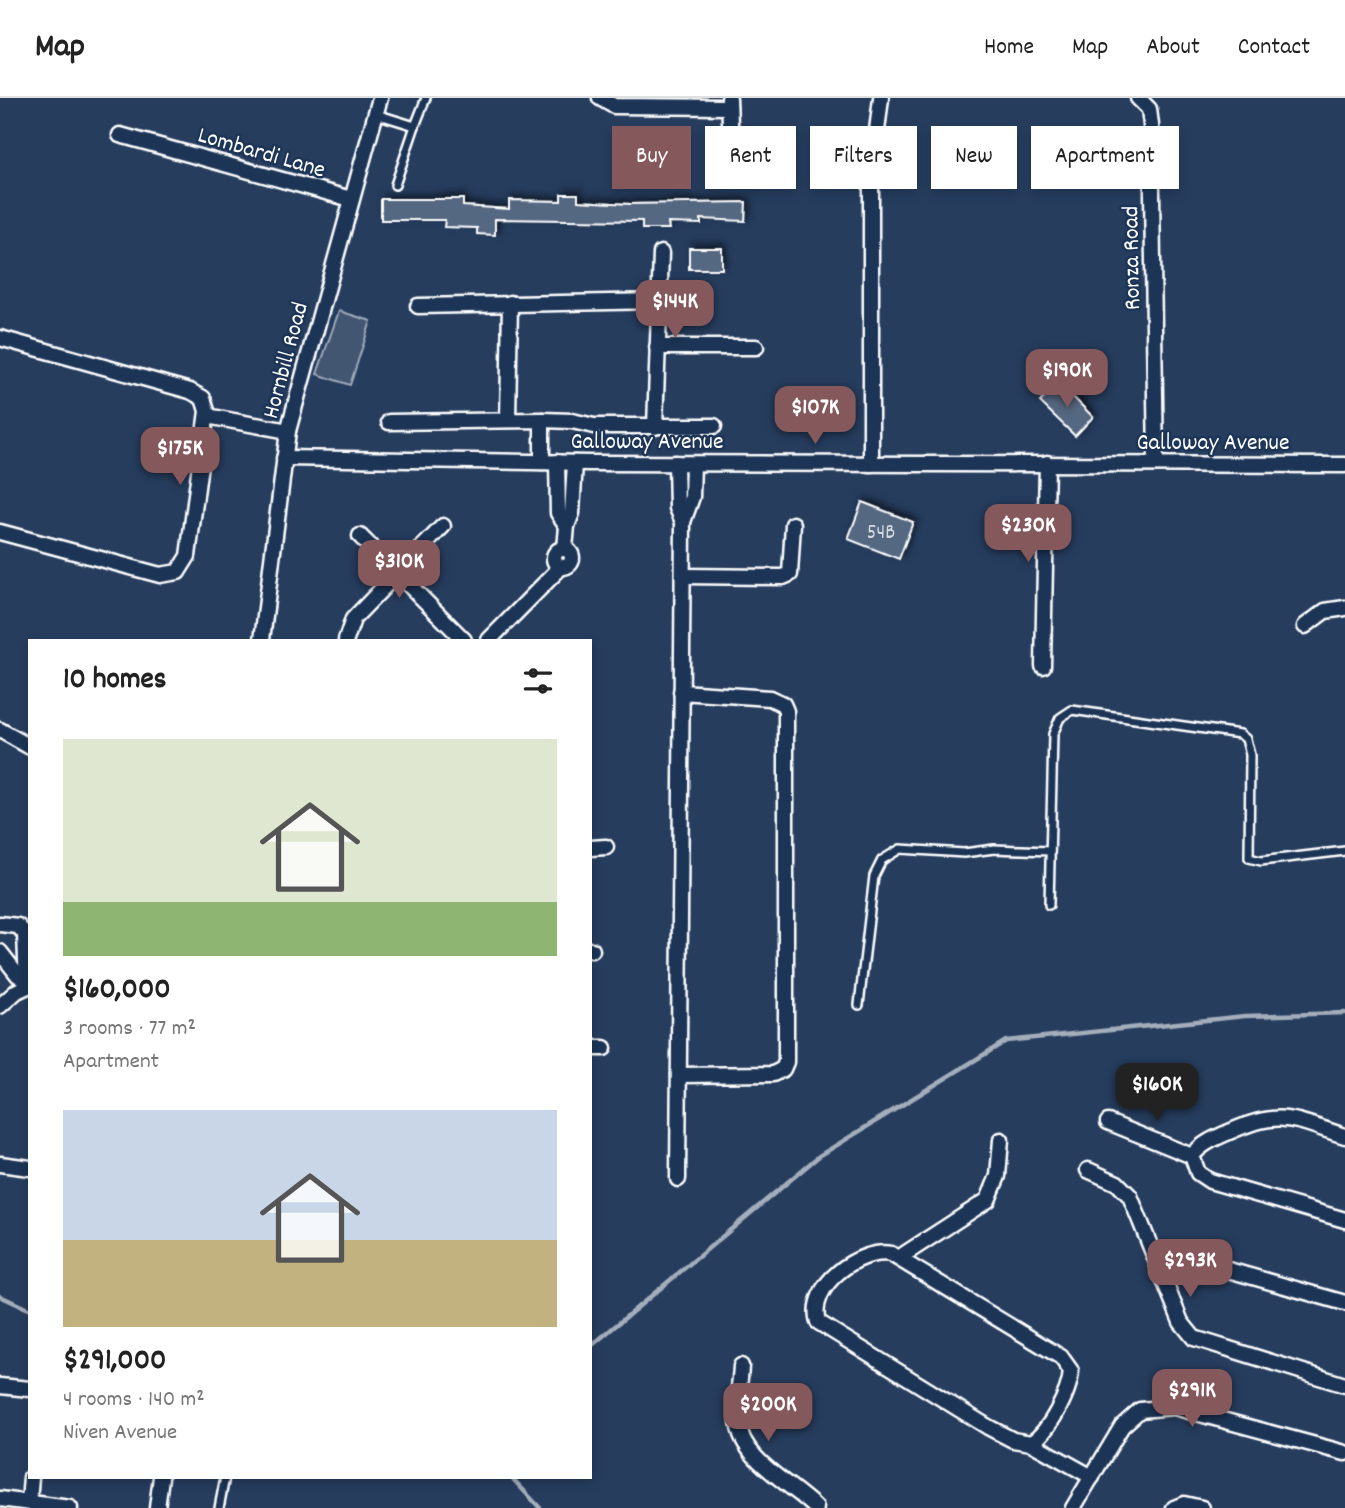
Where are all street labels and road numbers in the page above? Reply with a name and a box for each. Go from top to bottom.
street label: Lombardi Lane [193,119,329,188]
street label: Ronza Road [1115,206,1151,310]
street label: Hornbill Road [255,299,319,423]
street label: Galloway Avenue [570,426,724,460]
street label: Galloway Avenue [1136,427,1290,461]

